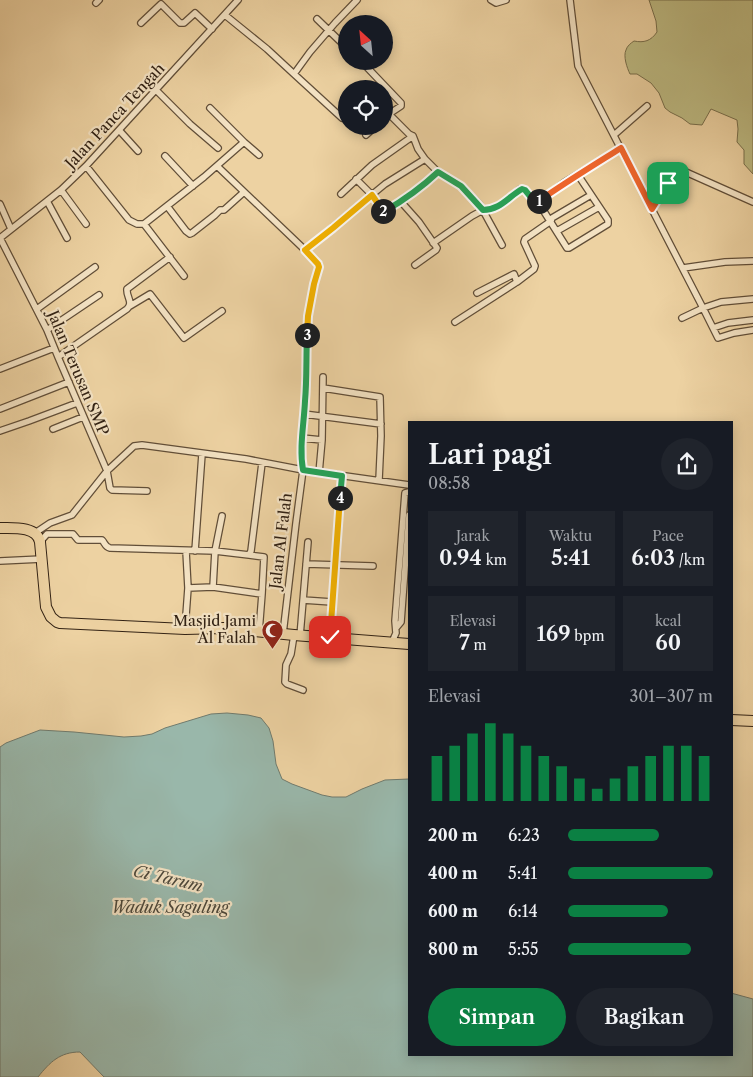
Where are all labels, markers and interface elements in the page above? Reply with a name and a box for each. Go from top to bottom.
north arrow [338,15,392,70]
map controls [338,15,393,135]
street label: Jalan Panca Tengah [59,58,169,174]
button: locate [338,80,393,135]
pin [647,162,689,204]
icon: arrive [654,169,682,197]
pin: 1 [526,188,552,214]
text: 1 [536,192,543,210]
pin: 2 [370,198,396,224]
text: 2 [379,202,388,220]
street label: Jalan Terusan SMP [43,306,113,438]
pin: 3 [294,322,320,348]
text: 3 [304,326,311,344]
text: Lari pagi [428,437,552,471]
button: share [661,438,713,490]
text: 08:58 [428,473,470,493]
pin: 4 [328,486,352,510]
text: 4 [336,489,345,507]
street label: Jalan Al Falah [265,491,296,592]
text: Jarak [456,527,490,545]
text: Waktu [549,527,592,545]
text: Pace [652,527,684,545]
text: 0.94 [439,545,482,570]
text: 5:41 [551,545,590,570]
text: 6:03 [631,545,675,570]
text: km [482,551,507,569]
text: /km [675,551,705,569]
place label: Masjid Jami Al Falah [173,611,257,647]
text: Elevasi [450,612,496,630]
text: kcal [655,612,681,630]
pin [309,616,351,658]
mosque icon: Masjid Jami Al Falah [260,618,284,649]
text: 169 [536,621,571,646]
icon: check [316,623,344,651]
text: bpm [571,627,605,645]
text: 7 [459,630,470,655]
text: 60 [655,630,681,655]
text: m [470,636,487,654]
text: Elevasi [428,686,481,706]
text: 301–307 m [629,686,713,706]
text: 200 m [428,825,478,845]
text: 6:23 [508,825,540,845]
water label: Ci Tarum [131,860,205,896]
text: 400 m [428,863,478,883]
text: 5:41 [508,863,537,883]
water label: Waduk Saguling [111,897,231,917]
text: 600 m [428,901,478,921]
text: 6:14 [508,901,538,921]
text: 800 m [428,939,478,959]
text: 5:55 [508,939,539,959]
button: Simpan [428,988,566,1046]
button: Bagikan [576,988,713,1046]

